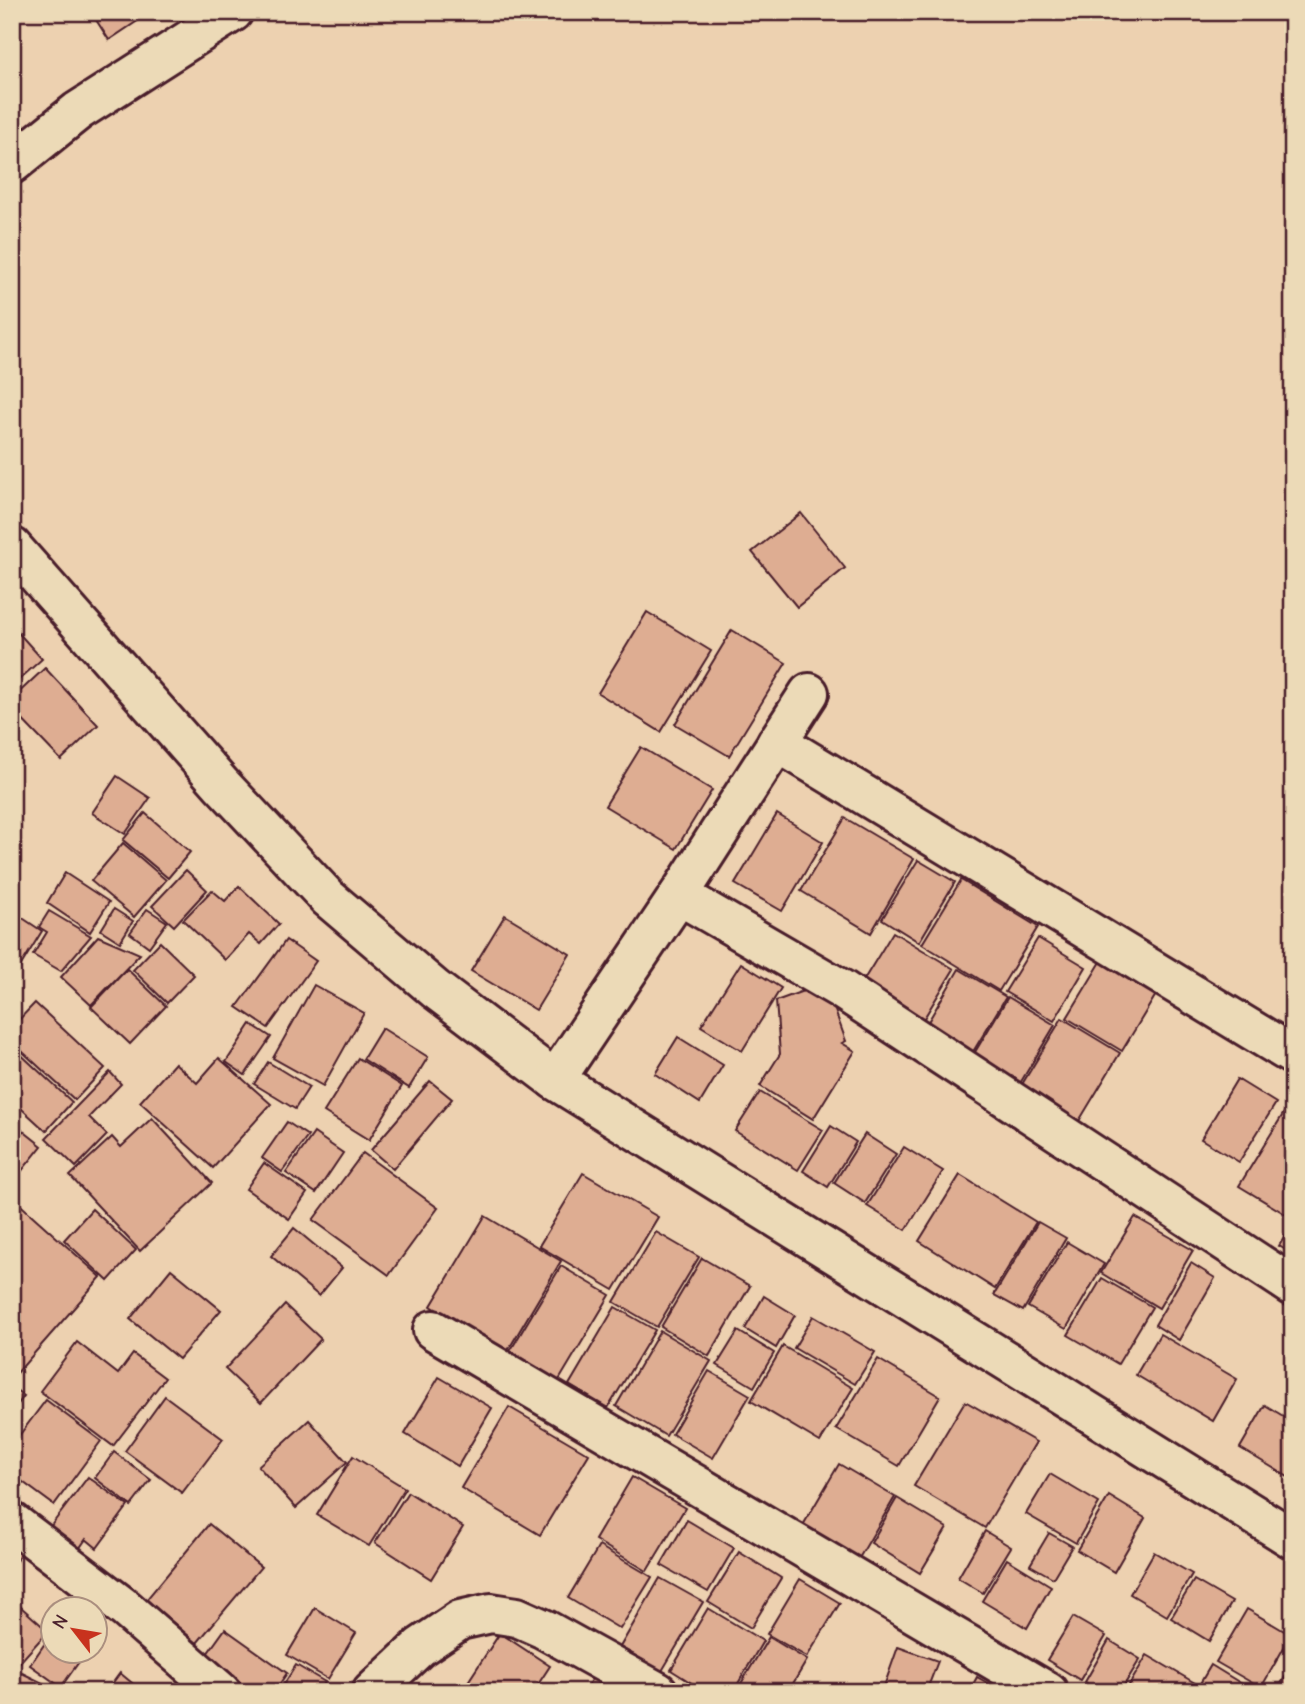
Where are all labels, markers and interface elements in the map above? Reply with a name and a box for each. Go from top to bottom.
north arrow [38,1596,108,1666]
text: N [48,1611,73,1633]

